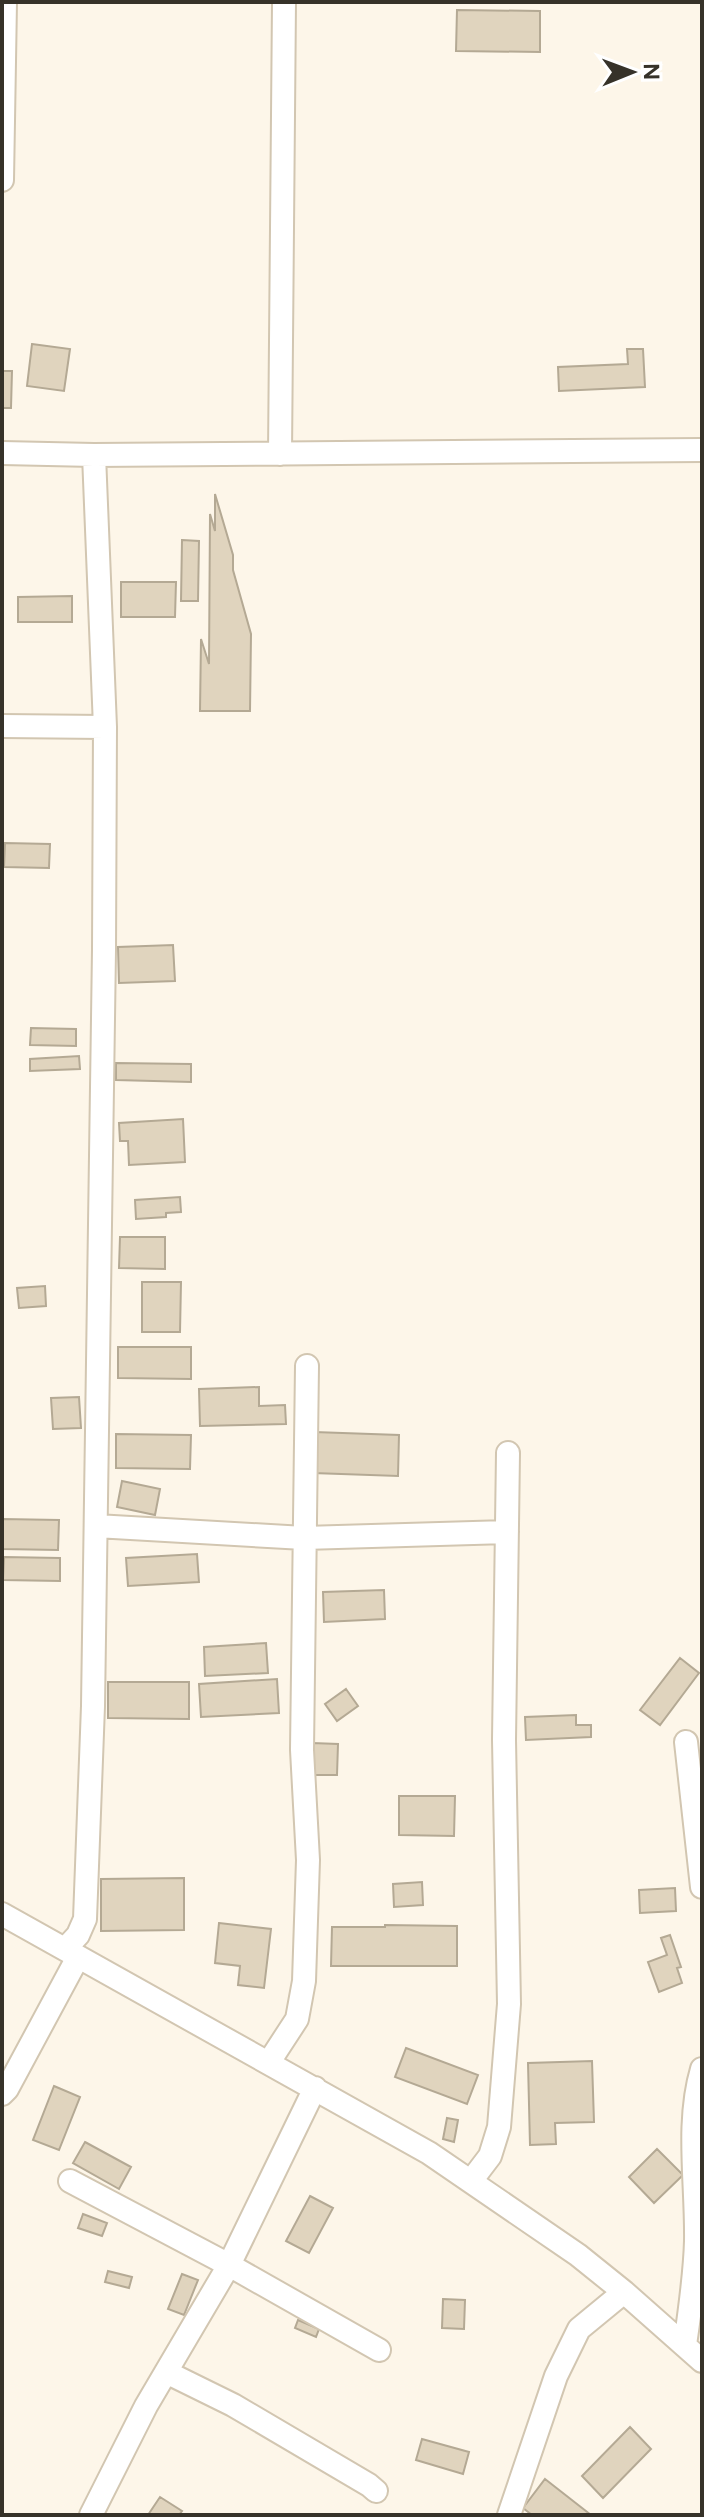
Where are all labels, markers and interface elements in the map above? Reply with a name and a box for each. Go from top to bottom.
north arrow [592,32,672,112]
text: N [638,63,665,80]

